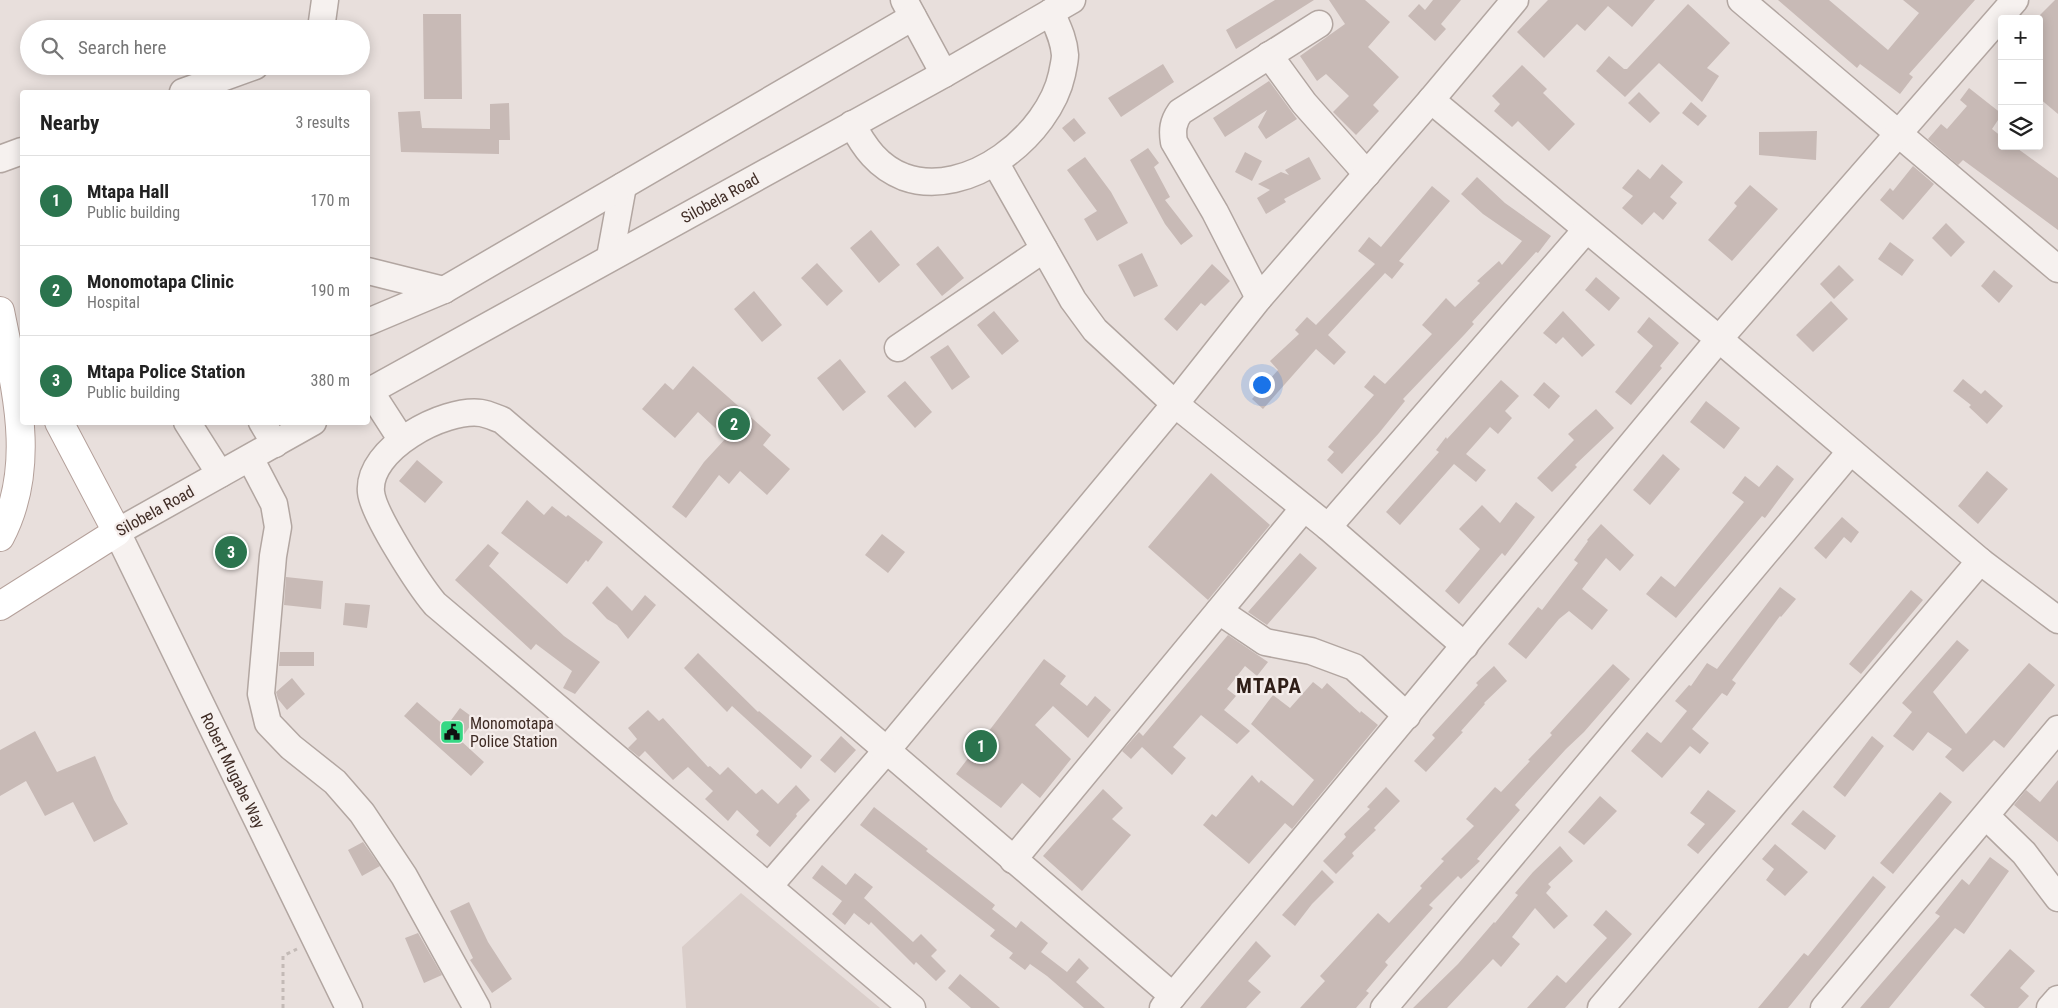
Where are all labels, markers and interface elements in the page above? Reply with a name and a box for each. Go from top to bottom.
map controls [1998,15,2043,150]
button: + [1998,15,2043,60]
search box [20,20,370,75]
icon: search [38,34,66,62]
text: Search here [78,36,166,59]
button: − [1998,60,2043,105]
button: layers [1998,105,2043,150]
text: Nearby [40,111,99,135]
text: 3 results [295,113,350,132]
street label: Silobela Road [678,169,762,227]
text: Mtapa Hall [87,180,169,203]
text: 1 [52,191,60,210]
text: 170 m [311,191,350,210]
text: Public building [87,203,180,222]
text: Monomotapa Clinic [87,270,234,293]
text: 2 [52,281,60,300]
text: 190 m [311,281,350,300]
text: Hospital [87,293,140,312]
text: Mtapa Police Station [87,360,245,383]
text: 3 [52,371,60,390]
text: 380 m [311,371,350,390]
your location [1249,372,1275,398]
text: Public building [87,383,180,402]
pin: 2 [718,405,750,443]
street label: Silobela Road [113,482,197,540]
pin: 3 [215,533,247,571]
district label: MTAPA [1236,674,1302,698]
street label: Robert Mugabe Way [197,710,270,832]
place label: Monomotapa Police Station [470,714,558,751]
public building icon: Monomotapa Police Station [439,719,465,745]
pin: 1 [965,727,997,765]

